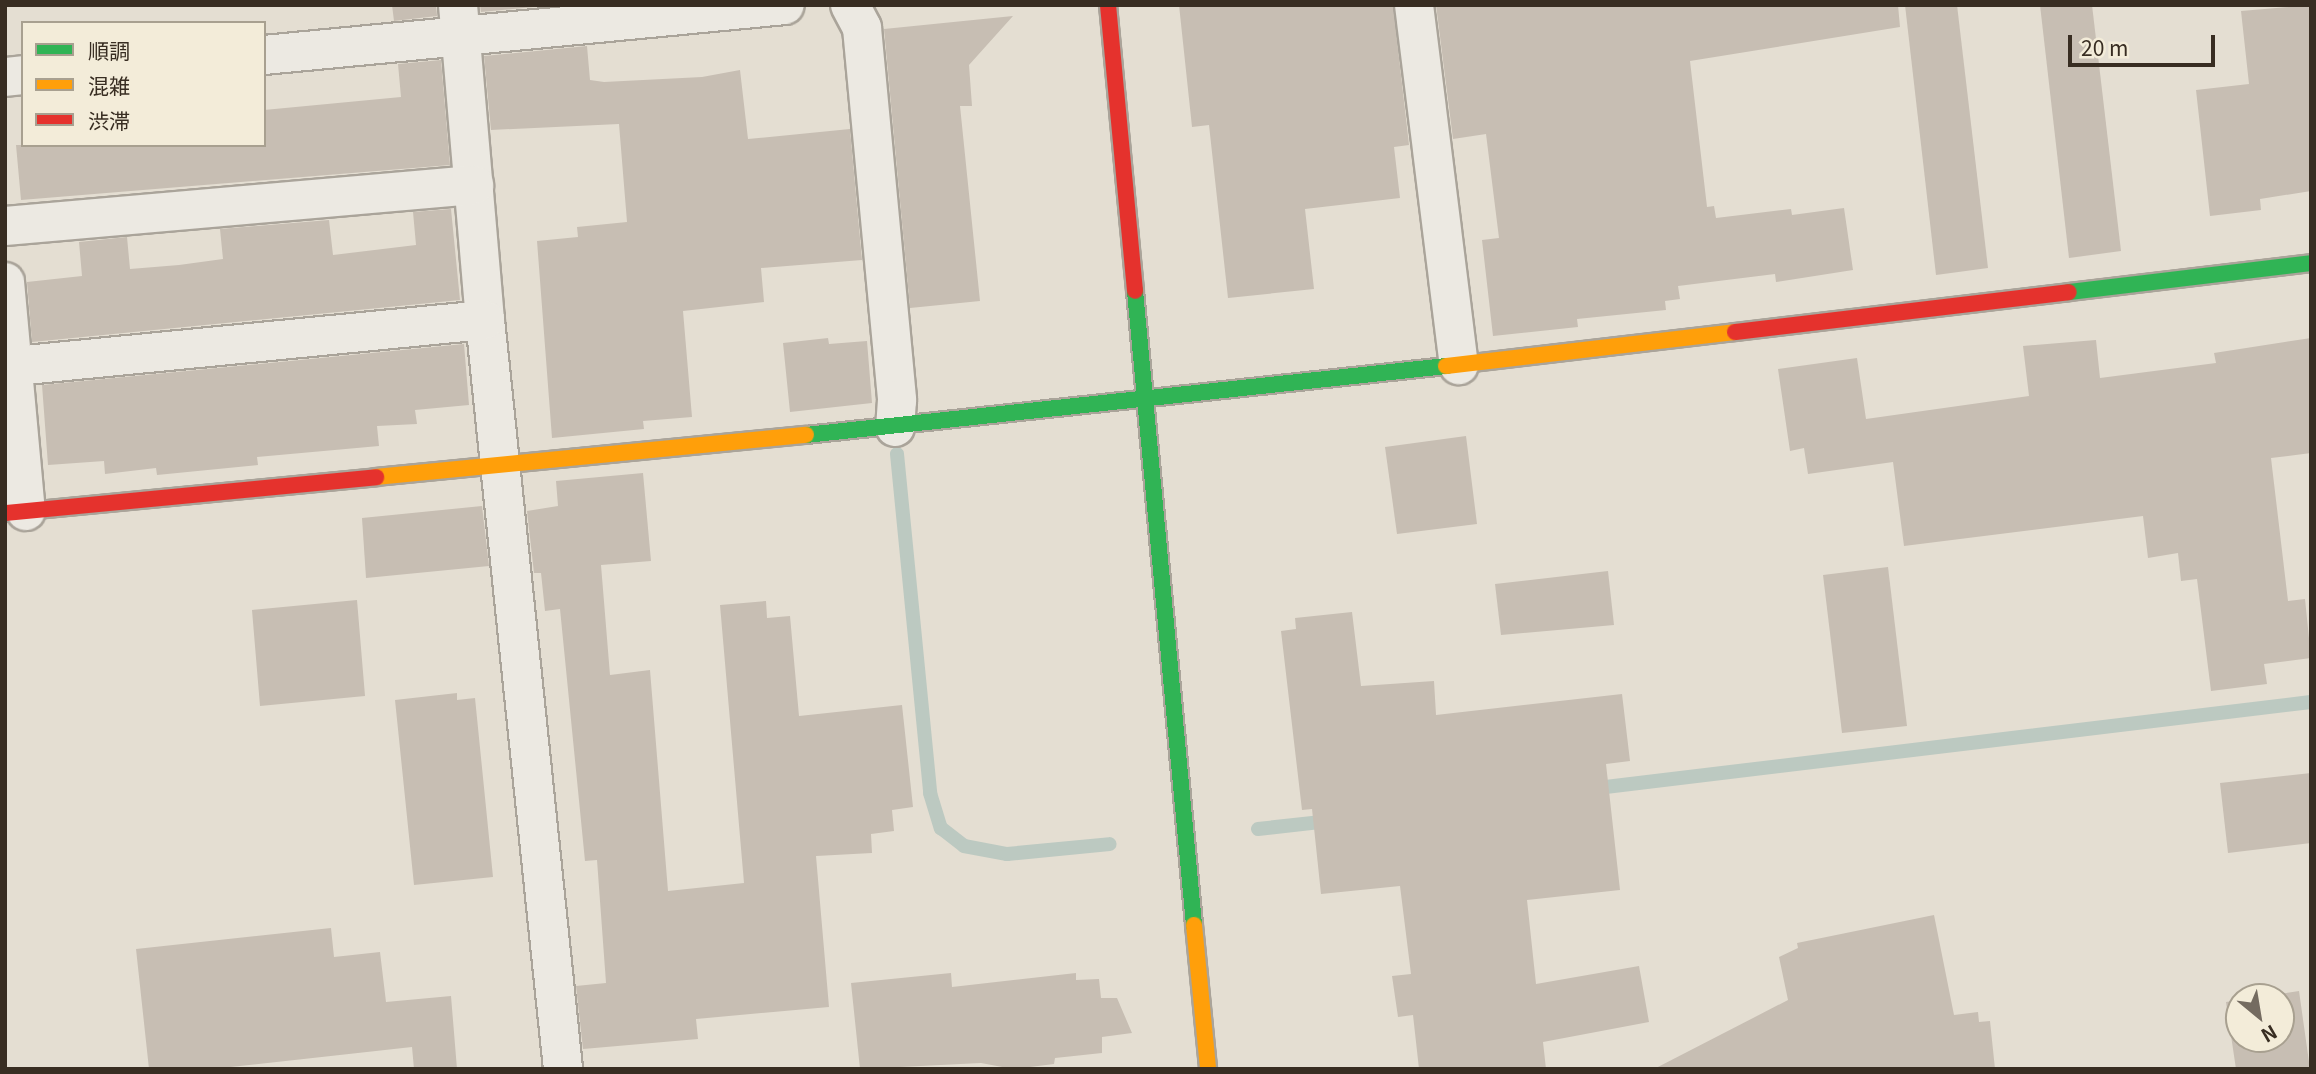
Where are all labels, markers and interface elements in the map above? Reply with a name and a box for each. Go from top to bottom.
legend [21,21,266,147]
scale bar [2071,21,2218,65]
text: 20 m [2081,32,2128,62]
text: 順調 [88,35,130,65]
text: 混雑 [88,70,130,100]
text: 渋滞 [88,105,130,135]
north arrow [2225,983,2295,1053]
text: N [2257,1020,2283,1050]

